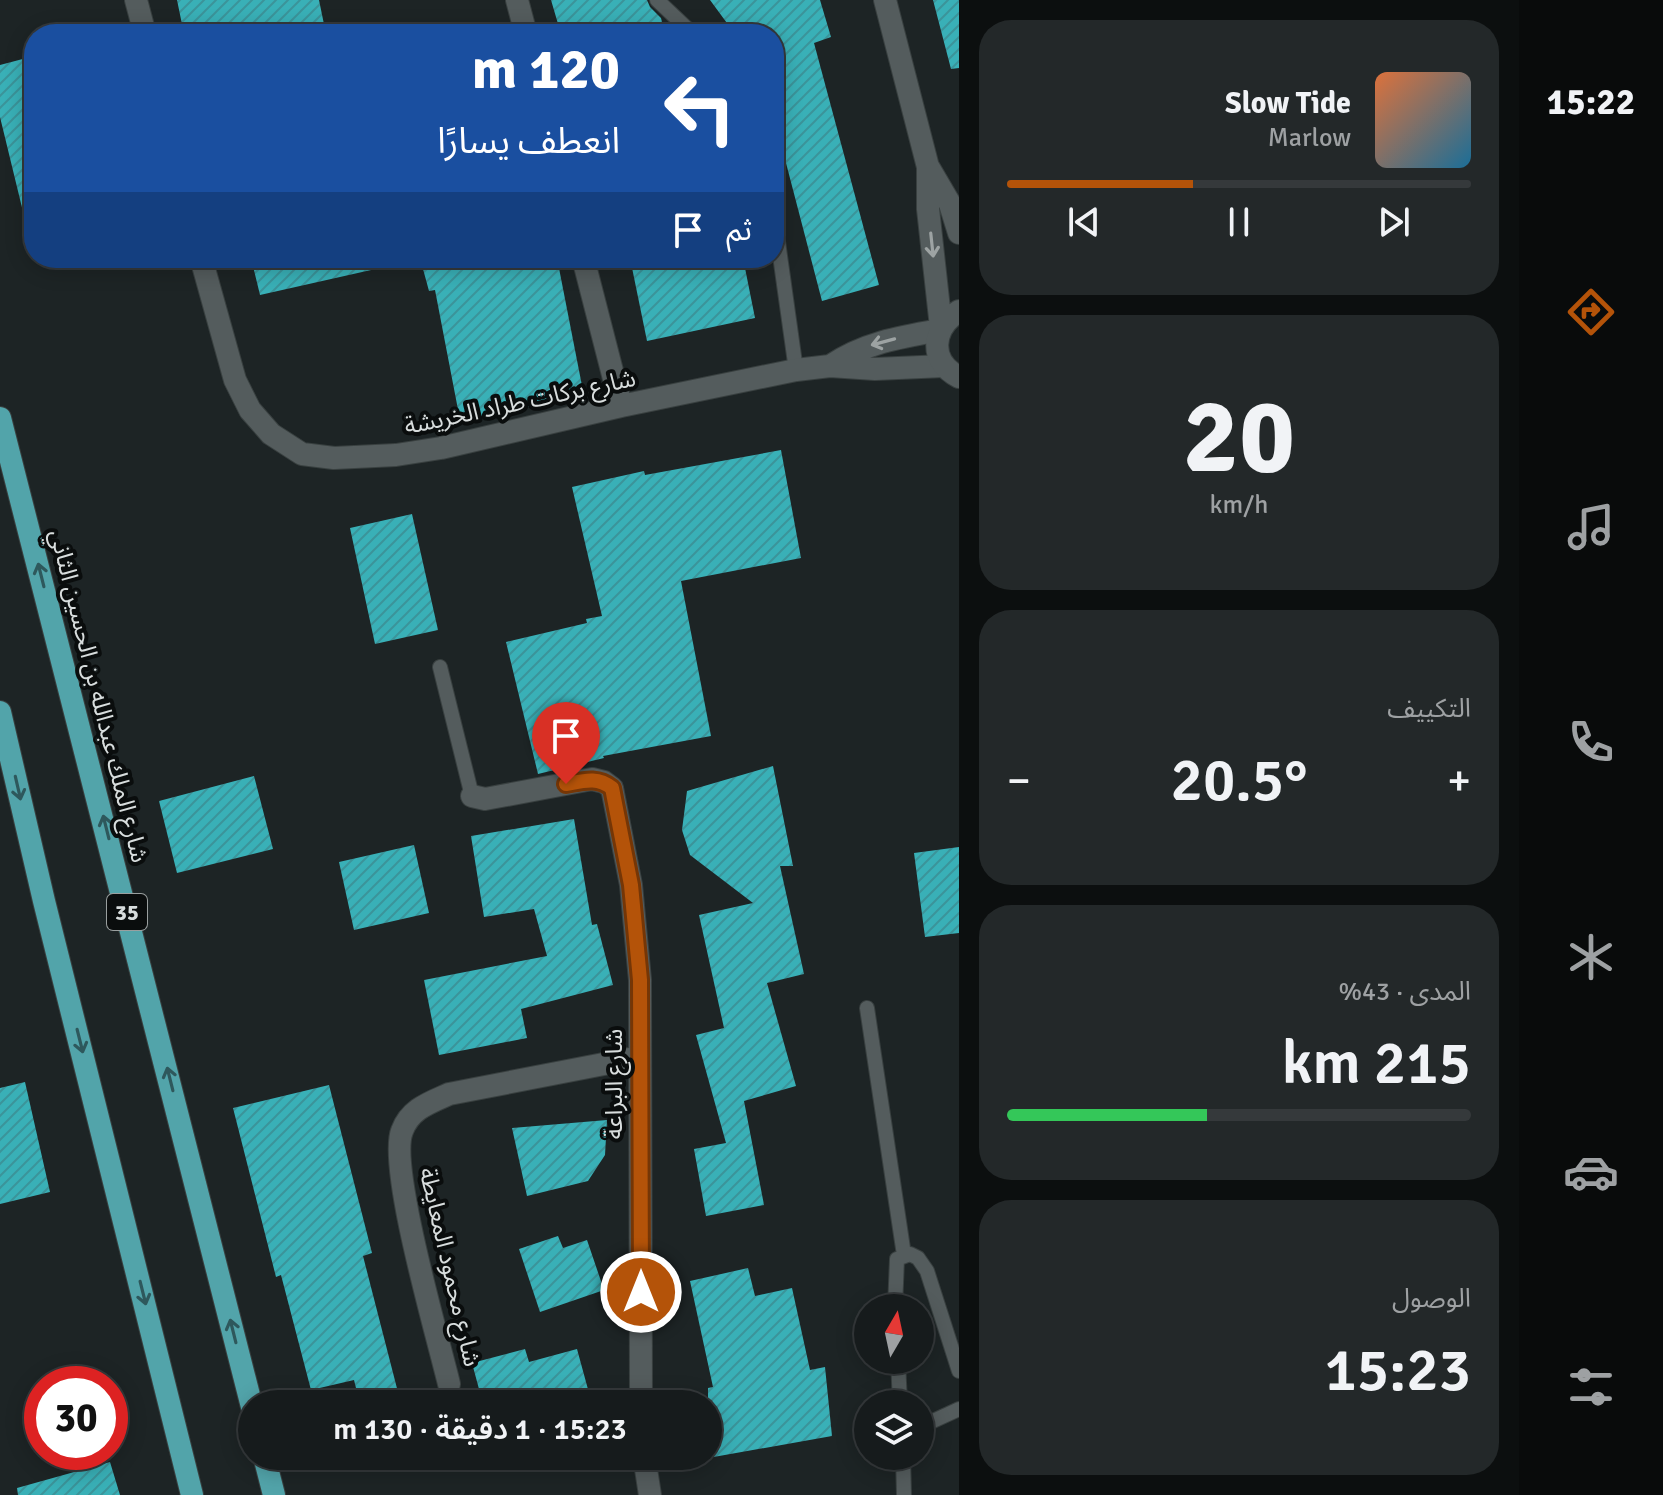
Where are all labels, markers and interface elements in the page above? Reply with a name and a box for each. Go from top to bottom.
text: 120 m [472,35,620,104]
icon: left [648,56,752,160]
text: 15:22 [1547,80,1635,125]
text: Slow Tide [1225,85,1351,122]
text: انعطف يسارًا [437,119,620,164]
text: Marlow [1268,122,1351,154]
icon: previous [1062,200,1106,244]
icon: pause [1217,200,1261,244]
icon: next [1372,200,1416,244]
icon: arrive [666,208,710,252]
text: ثم [726,212,752,249]
one-way arrow [924,231,939,258]
icon: directions [1563,284,1619,340]
one-way arrow [870,335,896,350]
street label: شارع بركات طراد الخريشة [402,363,639,443]
text: 20 [1183,373,1295,501]
text: km/h [1210,489,1268,521]
icon: music [1563,499,1619,555]
street label: شارع الملك عبدالله بن الحسين الثاني [40,526,155,867]
one-way arrow [33,563,48,589]
text: التكييف [1387,693,1471,725]
pin [532,702,600,784]
icon: arrive [544,714,588,758]
icon: phone [1563,714,1619,770]
text: 20.5° [1171,744,1307,818]
text: − [1007,754,1031,808]
text: + [1447,754,1471,808]
one-way arrow [11,775,26,801]
one-way arrow [97,815,112,841]
road number: 35 [107,894,147,930]
icon: climate [1563,929,1619,985]
text: المدى · 43% [1338,976,1471,1008]
one-way arrow [73,1027,88,1053]
text: 215 km [1282,1027,1471,1101]
street label: شارع البراعة [599,1029,631,1139]
one-way arrow [161,1067,176,1093]
icon: car [1563,1144,1619,1200]
street label: شارع محمود المعايطة [411,1165,487,1370]
position arrow [599,1250,683,1334]
one-way arrow [137,1280,152,1305]
text: الوصول [1392,1283,1471,1315]
north arrow [854,1294,934,1374]
map controls [854,1294,934,1470]
one-way arrow [225,1319,240,1345]
text: 15:23 [1324,1334,1471,1408]
icon: filters [1563,1359,1619,1415]
speed limit sign: 30 [24,1366,128,1470]
button: layers [854,1390,934,1470]
text: 15:23 · 1 دقيقة · 130 m [333,1411,627,1448]

